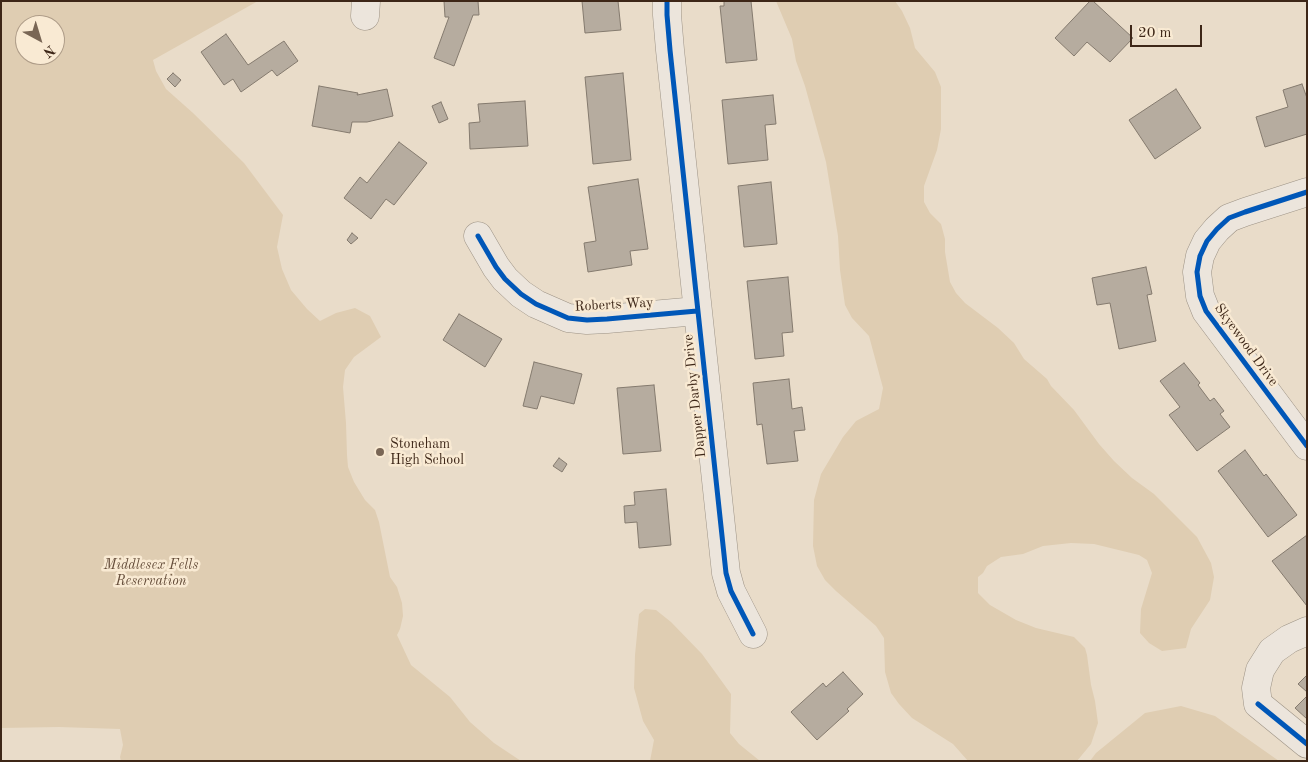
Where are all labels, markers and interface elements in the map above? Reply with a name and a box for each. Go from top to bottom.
north arrow [15,15,65,65]
scale bar [1133,15,1206,47]
text: 20 m [1138,26,1172,41]
text: N [40,42,57,60]
street label: Roberts Way [574,295,654,315]
street label: Skyewood Drive [1210,300,1282,390]
street label: Dapper Darby Drive [680,333,710,459]
place label: Stoneham High School [390,436,464,468]
marker: Stoneham High School [374,446,386,458]
park label: Middlesex Fells Reservation [104,557,198,590]

